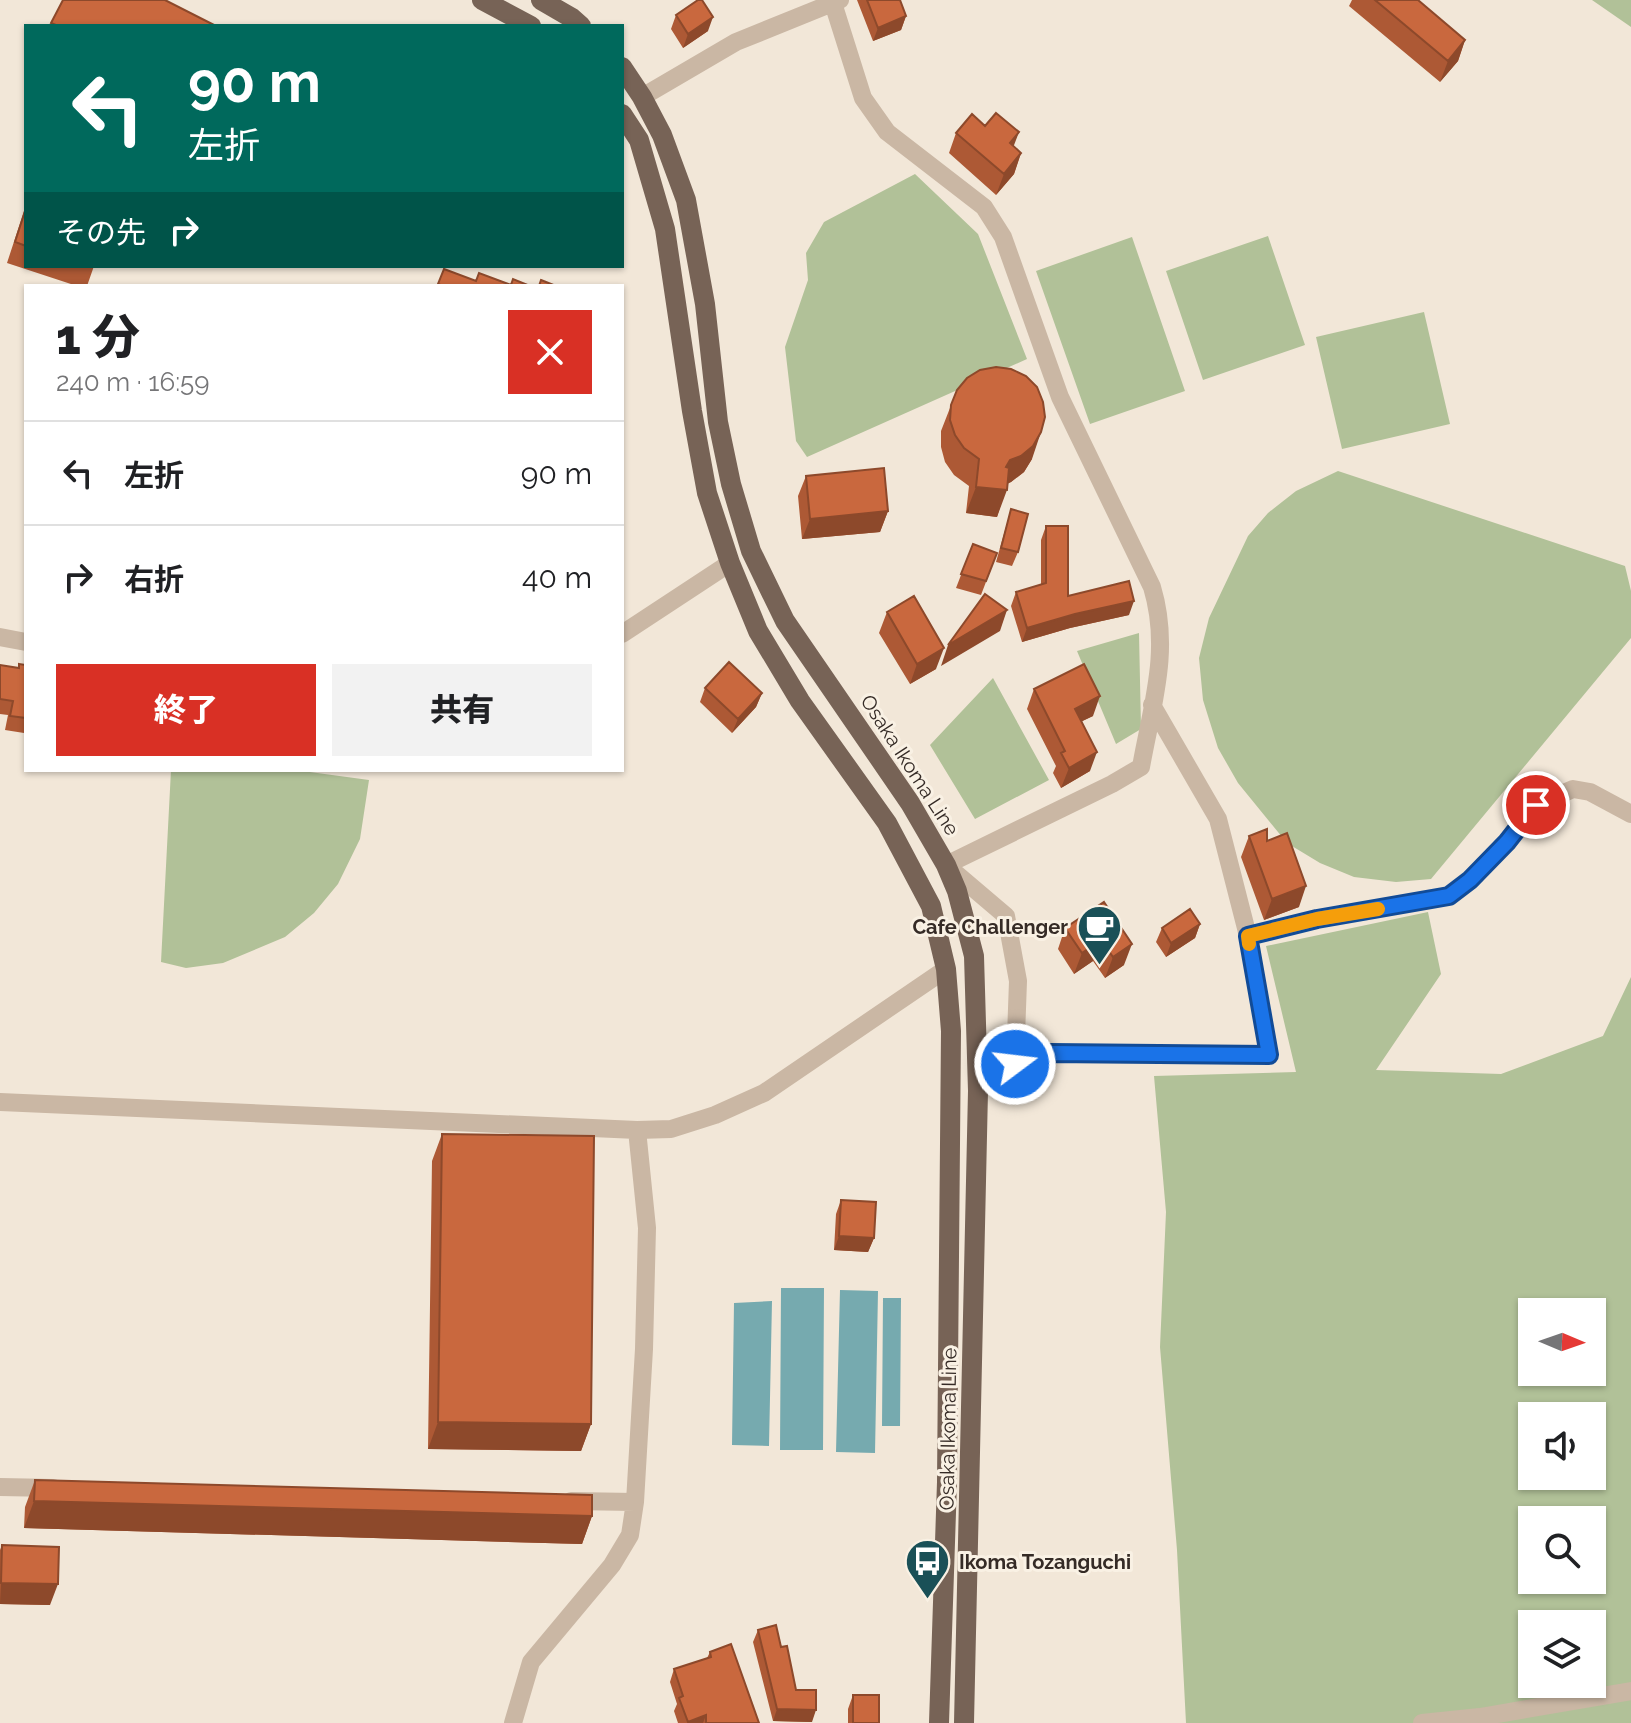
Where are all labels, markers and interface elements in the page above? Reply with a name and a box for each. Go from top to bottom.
text: 90 m [188,49,321,115]
icon: left [56,56,160,160]
text: 左折 [188,124,260,166]
icon: right [162,208,206,252]
text: その先 [56,215,146,250]
text: 1 分 [56,309,140,365]
button: close [508,310,592,394]
text: 240 m · 16:59 [56,367,209,397]
icon: left [56,451,100,495]
text: 90 m [521,456,592,491]
text: 左折 [124,458,184,493]
icon: right [56,555,100,599]
text: 40 m [522,560,592,595]
text: 右折 [124,562,184,597]
button: 終了 [56,664,316,756]
button: 共有 [332,664,592,756]
street label: Osaka Ikoma Line [856,690,965,840]
pin [1502,771,1570,839]
icon: arrive [1514,783,1558,827]
cafe icon: Cafe Challenger [1075,903,1123,966]
place label: Cafe Challenger [912,915,1068,939]
position arrow [973,1022,1057,1106]
north arrow [1518,1298,1606,1386]
map controls [1518,1298,1606,1698]
street label: Osaka Ikoma Line [935,1347,961,1511]
button: sound [1518,1402,1606,1490]
button: search [1518,1506,1606,1594]
bus stop icon: Ikoma Tozanguchi [904,1538,952,1601]
place label: Ikoma Tozanguchi [959,1550,1131,1574]
button: layers [1518,1610,1606,1698]

